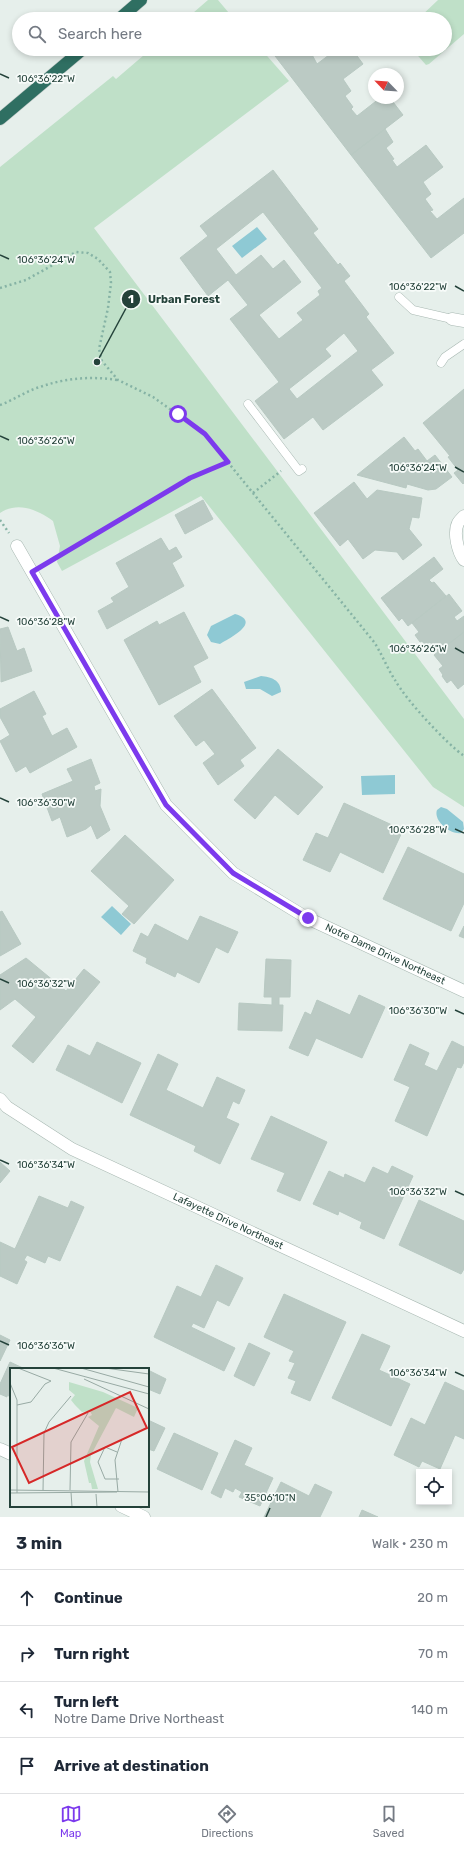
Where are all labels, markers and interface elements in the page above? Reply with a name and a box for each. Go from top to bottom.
search box [12,12,452,56]
icon: search [26,23,48,45]
text: Search here [58,25,142,43]
north arrow [368,68,404,104]
text: 106°36'22"W [17,73,75,85]
text: 106°36'24"W [17,254,75,266]
text: 106°36'22"W [389,281,447,293]
callout: Urban Forest [121,288,228,311]
text: 1 [128,292,134,306]
text: Urban Forest [148,293,220,306]
route start [169,405,187,423]
text: 106°36'26"W [17,435,75,447]
text: 106°36'24"W [389,462,447,474]
text: 106°36'28"W [17,616,75,628]
text: 106°36'26"W [389,643,447,655]
text: 106°36'30"W [17,797,75,809]
text: 106°36'28"W [389,824,447,836]
route end [299,909,317,927]
street label: Notre Dame Drive Northeast [323,921,447,987]
text: 106°36'32"W [17,978,75,990]
text: 106°36'30"W [389,1005,447,1017]
text: 106°36'34"W [17,1159,75,1171]
text: 106°36'32"W [389,1186,447,1198]
street label: Lafayette Drive Northeast [171,1191,285,1252]
text: 106°36'36"W [17,1340,75,1352]
text: 106°36'34"W [389,1367,447,1379]
inset map [10,1368,149,1507]
map controls [416,1469,452,1505]
button: locate [416,1469,452,1505]
text: 35°06'10"N [244,1492,296,1504]
text: 3 min [16,1533,62,1553]
text: Walk · 230 m [372,1536,448,1551]
icon: ahead [16,1587,38,1609]
text: Continue [54,1589,123,1607]
text: 20 m [417,1590,448,1605]
icon: right [16,1643,38,1665]
text: Turn right [54,1645,129,1663]
text: 70 m [418,1646,448,1661]
text: Turn left [54,1693,119,1711]
icon: left [16,1699,38,1721]
text: 140 m [411,1702,448,1717]
text: Notre Dame Drive Northeast [54,1711,224,1726]
icon: arrive [16,1755,38,1777]
text: Arrive at destination [54,1757,209,1775]
tab: Map [60,1803,82,1840]
tab: Directions [201,1803,253,1840]
tab: Saved [373,1803,404,1840]

